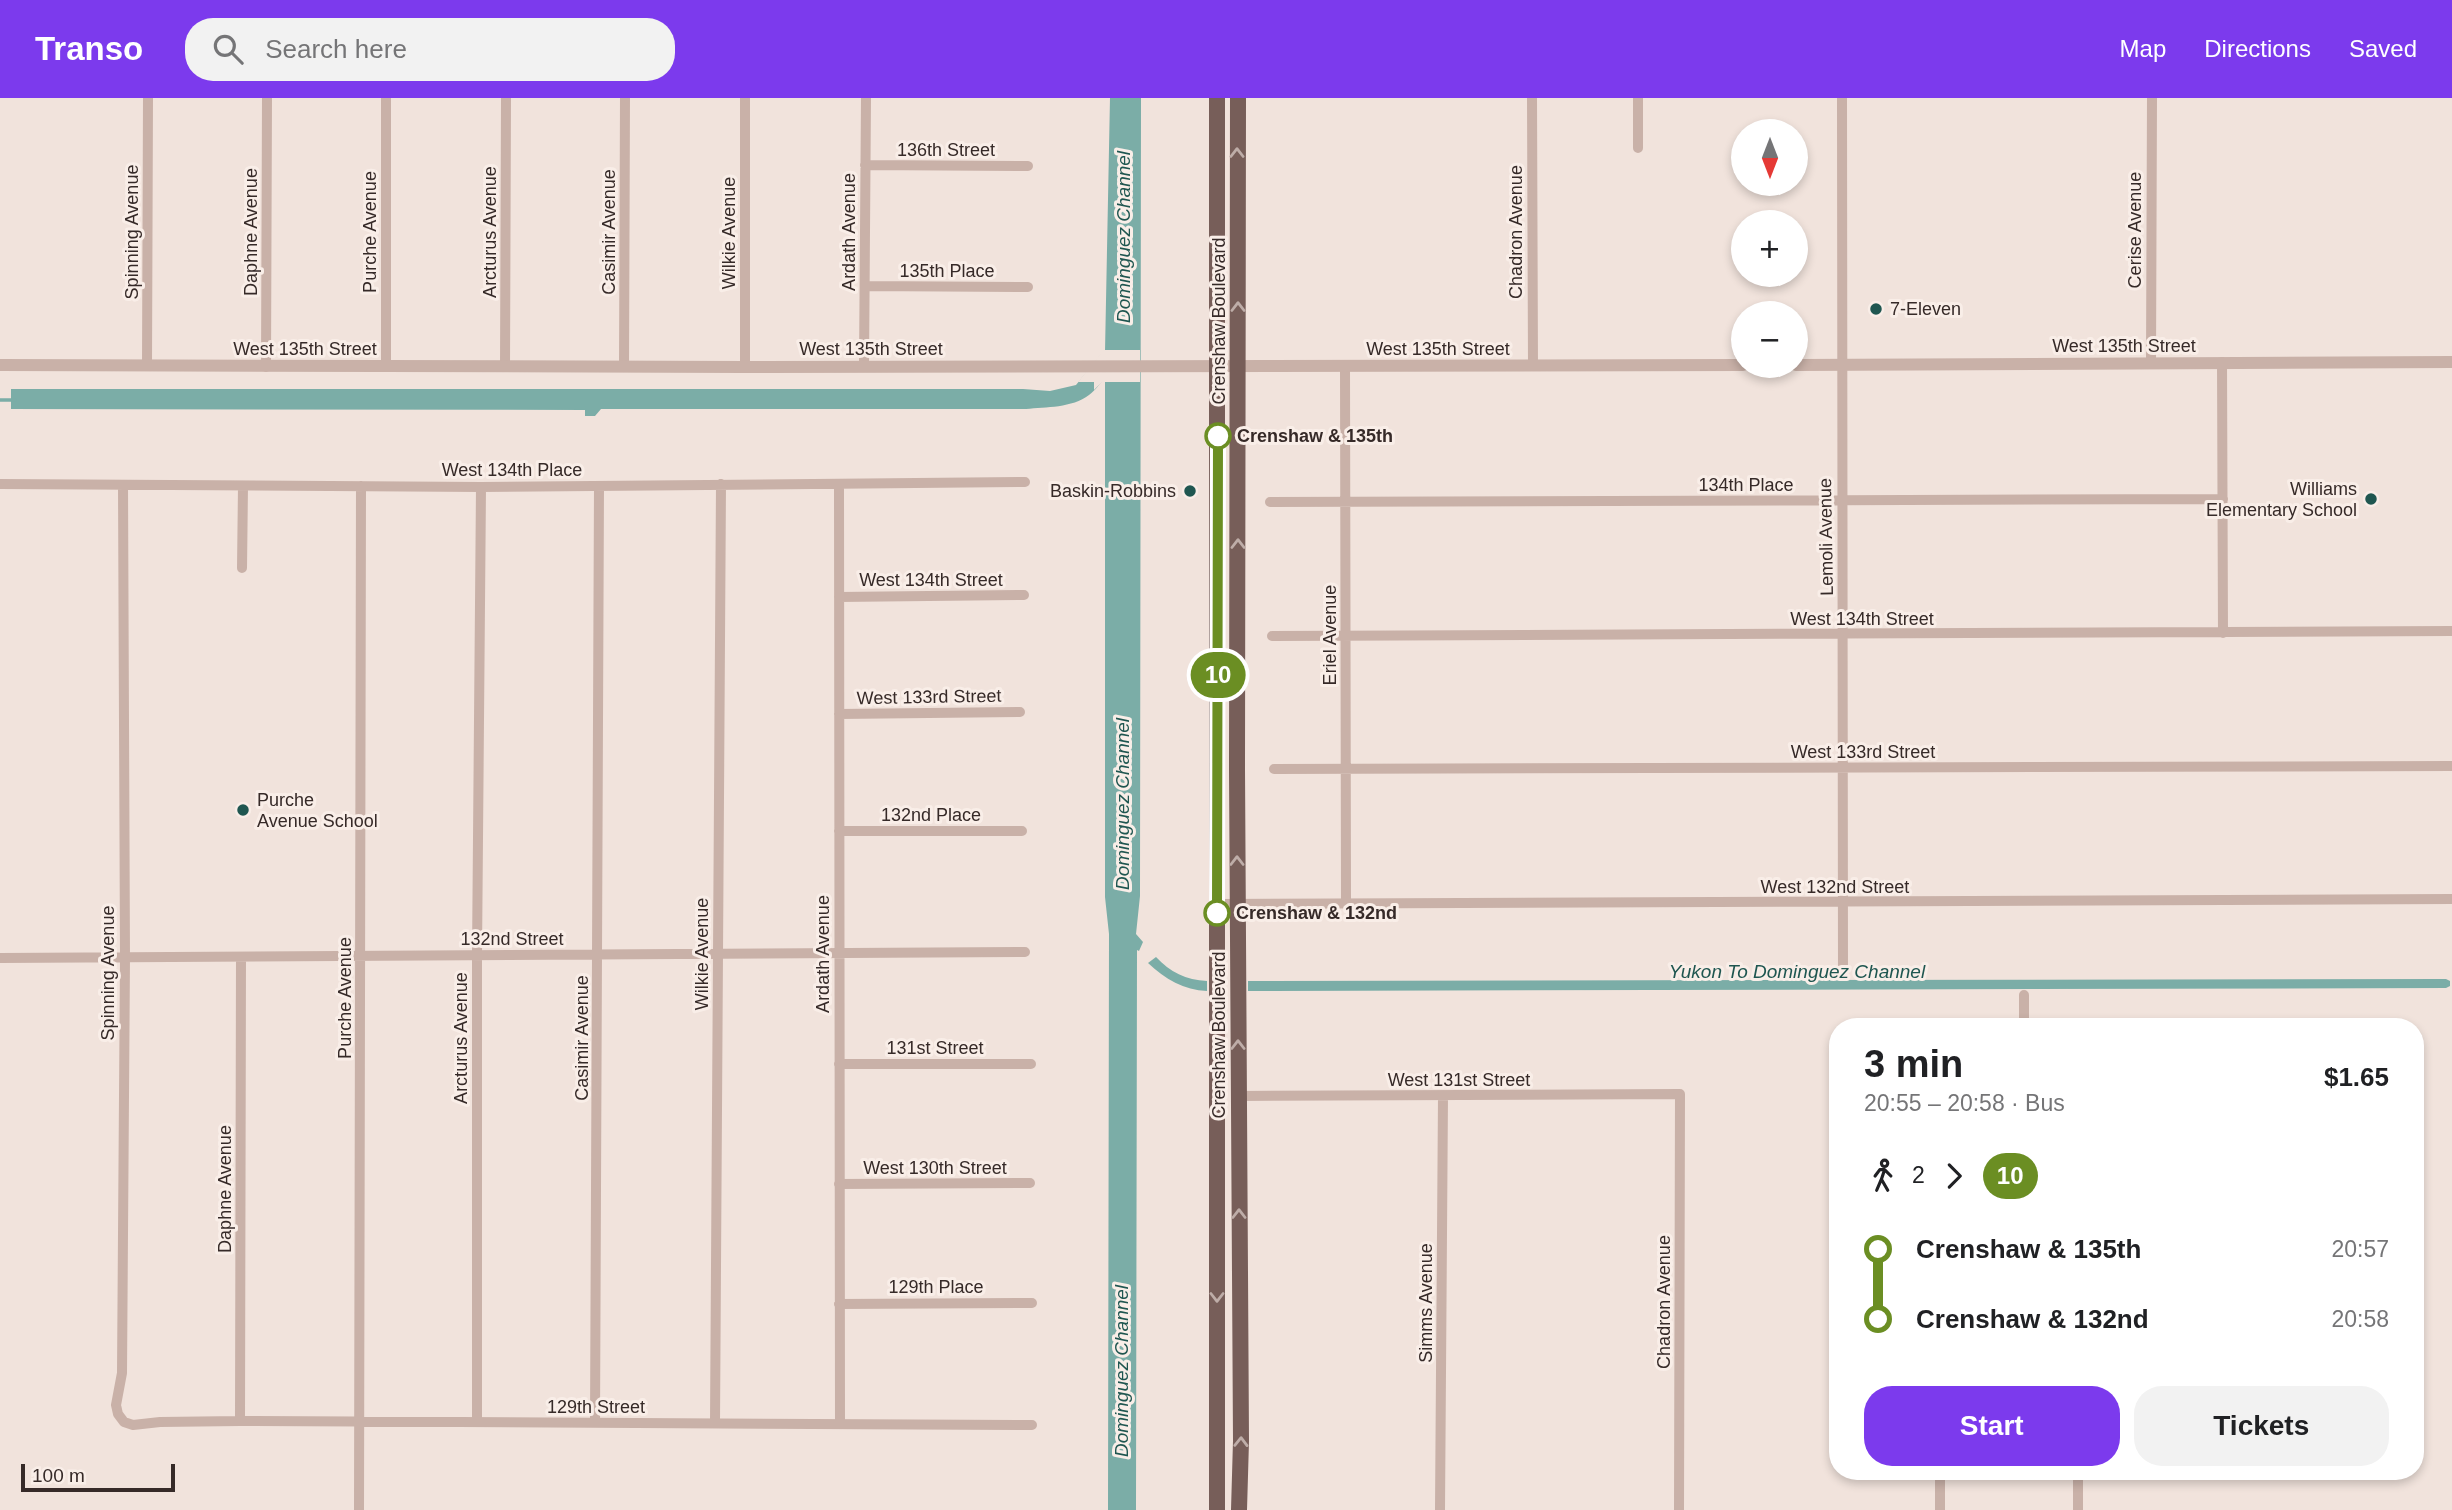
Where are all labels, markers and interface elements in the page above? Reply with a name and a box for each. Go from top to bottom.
search box [185,18,675,81]
text: Transo [35,30,143,67]
icon: search [209,30,247,68]
text: Search here [265,34,407,64]
text: Map [2120,35,2166,62]
text: Directions [2204,35,2311,62]
text: Saved [2349,35,2417,62]
north arrow [1731,119,1808,196]
map controls [1731,119,1808,378]
street label: 136th Street [897,140,995,160]
one-way arrow [1230,147,1245,158]
water label: Dominguez Channel [1113,150,1134,323]
street label: Spinning Avenue [122,165,142,299]
street label: Chadron Avenue [1506,165,1526,299]
street label: Arcturus Avenue [480,166,500,298]
street label: Daphne Avenue [241,168,261,296]
street label: Casimir Avenue [599,169,619,295]
street label: Purche Avenue [360,171,380,293]
street label: Cerise Avenue [2125,172,2145,288]
street label: Ardath Avenue [839,173,859,291]
street label: Wilkie Avenue [719,177,739,289]
button: + [1731,210,1808,287]
street label: Crenshaw Boulevard [1209,237,1229,405]
street label: 135th Place [899,261,995,281]
place label: 7-Eleven [1890,299,1961,319]
button: − [1731,301,1808,378]
marker: 7-Eleven [1868,301,1884,317]
one-way arrow [1230,302,1246,312]
street label: West 135th Street [2052,336,2196,356]
street label: West 135th Street [233,339,377,359]
street label: West 135th Street [799,339,943,359]
street label: West 135th Street [1366,339,1510,359]
marker: Crenshaw & 135th [1205,423,1231,449]
place label: Crenshaw & 135th [1237,426,1393,446]
street label: West 134th Place [442,460,582,480]
street label: 134th Place [1698,475,1794,495]
street label: Lemoli Avenue [1815,478,1837,596]
place label: Williams Elementary School [2206,479,2357,520]
place label: Baskin-Robbins [1050,481,1176,501]
marker: Baskin-Robbins [1182,483,1198,499]
marker: Williams Elementary School [2363,491,2379,507]
one-way arrow [1230,538,1246,548]
street label: West 134th Street [859,570,1003,590]
street label: Eriel Avenue [1320,585,1340,685]
street label: West 134th Street [1790,609,1934,629]
line badge: 10 [1186,652,1250,698]
text: 10 [1205,661,1231,688]
street label: West 133rd Street [856,686,1002,708]
water label: Dominguez Channel [1112,717,1133,890]
street label: West 133rd Street [1791,742,1935,762]
place label: Purche Avenue School [257,790,378,831]
marker: Purche Avenue School [235,802,251,818]
street label: 132nd Place [881,805,981,825]
one-way arrow [1229,855,1245,866]
street label: West 132nd Street [1761,877,1909,897]
street label: Ardath Avenue [813,895,833,1013]
street label: Wilkie Avenue [692,898,712,1010]
marker: Crenshaw & 132nd [1204,900,1230,926]
place label: Crenshaw & 132nd [1236,903,1397,923]
street label: Spinning Avenue [98,906,118,1040]
street label: 132nd Street [460,929,564,949]
street label: Purche Avenue [335,937,355,1059]
street label: Crenshaw Boulevard [1209,951,1229,1119]
water label: Yukon To Dominguez Channel [1669,961,1926,982]
street label: Arcturus Avenue [451,972,471,1104]
street label: Casimir Avenue [572,975,592,1101]
street label: 131st Street [886,1038,984,1058]
one-way arrow [1230,1039,1246,1049]
text: 3 min [1864,1043,1963,1085]
text: $1.65 [2324,1062,2389,1092]
street label: West 131st Street [1388,1070,1530,1090]
text: 20:55 – 20:58 · Bus [1864,1090,2065,1116]
street label: Daphne Avenue [215,1125,235,1253]
icon: walk [1864,1157,1902,1195]
icon: forward [1935,1157,1973,1195]
street label: West 130th Street [863,1158,1007,1178]
text: 2 [1912,1162,1925,1188]
text: 10 [1997,1162,2024,1189]
one-way arrow [1231,1209,1247,1219]
text: Crenshaw & 135th [1916,1234,2141,1264]
street label: Chadron Avenue [1654,1235,1674,1369]
text: 20:57 [2331,1236,2389,1262]
street label: Simms Avenue [1416,1243,1436,1363]
street label: 129th Place [888,1277,984,1297]
water label: Dominguez Channel [1111,1284,1132,1457]
one-way arrow [1210,1291,1225,1302]
text: Crenshaw & 132nd [1916,1304,2149,1334]
text: 20:58 [2331,1306,2389,1332]
button: Start [1864,1386,2120,1466]
button: Tickets [2134,1386,2389,1466]
street label: 129th Street [547,1397,645,1417]
one-way arrow [1233,1436,1248,1447]
scale bar [21,1461,175,1493]
text: 100 m [32,1465,85,1486]

